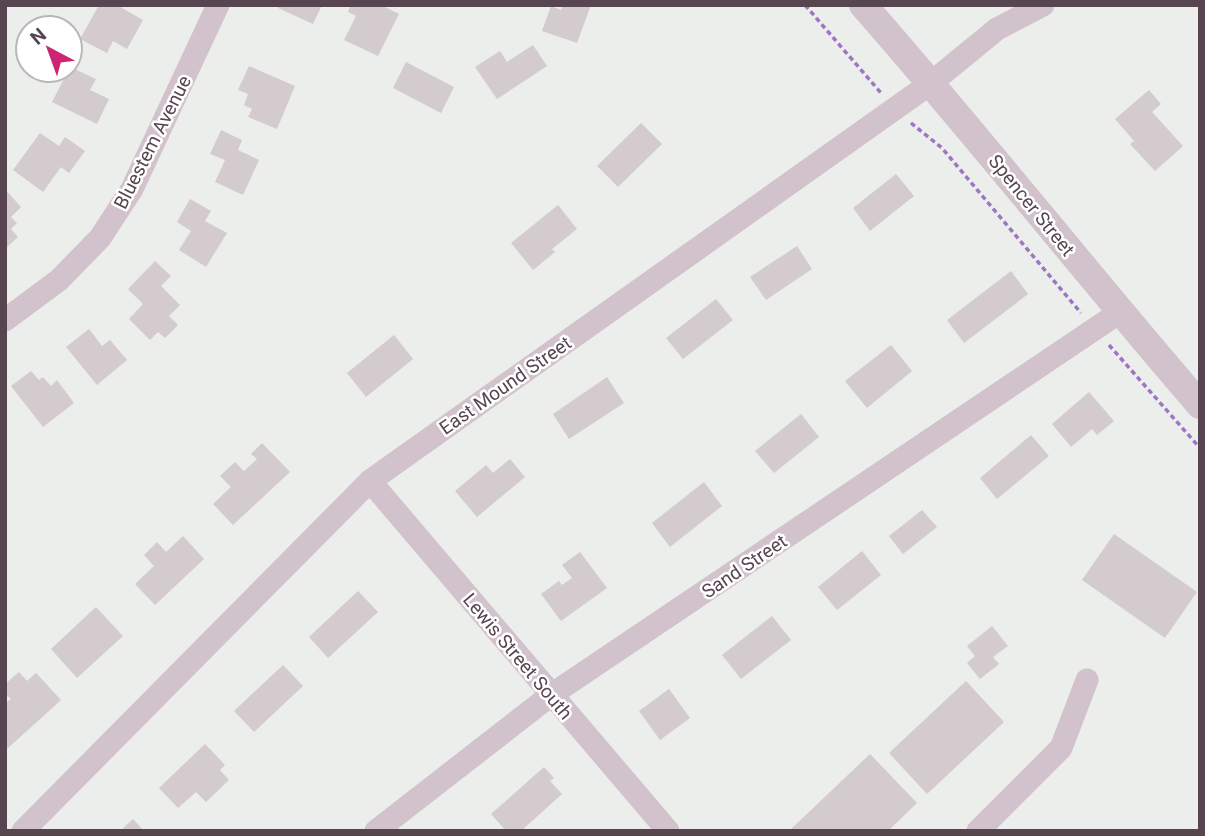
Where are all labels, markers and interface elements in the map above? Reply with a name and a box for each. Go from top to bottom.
north arrow [14,14,84,84]
text: N [26,23,51,50]
street label: Bluestem Avenue [109,72,196,213]
street label: Spencer Street [984,150,1080,261]
street label: East Mound Street [435,331,576,440]
street label: Sand Street [697,530,791,603]
street label: Lewis Street South [458,588,577,724]

